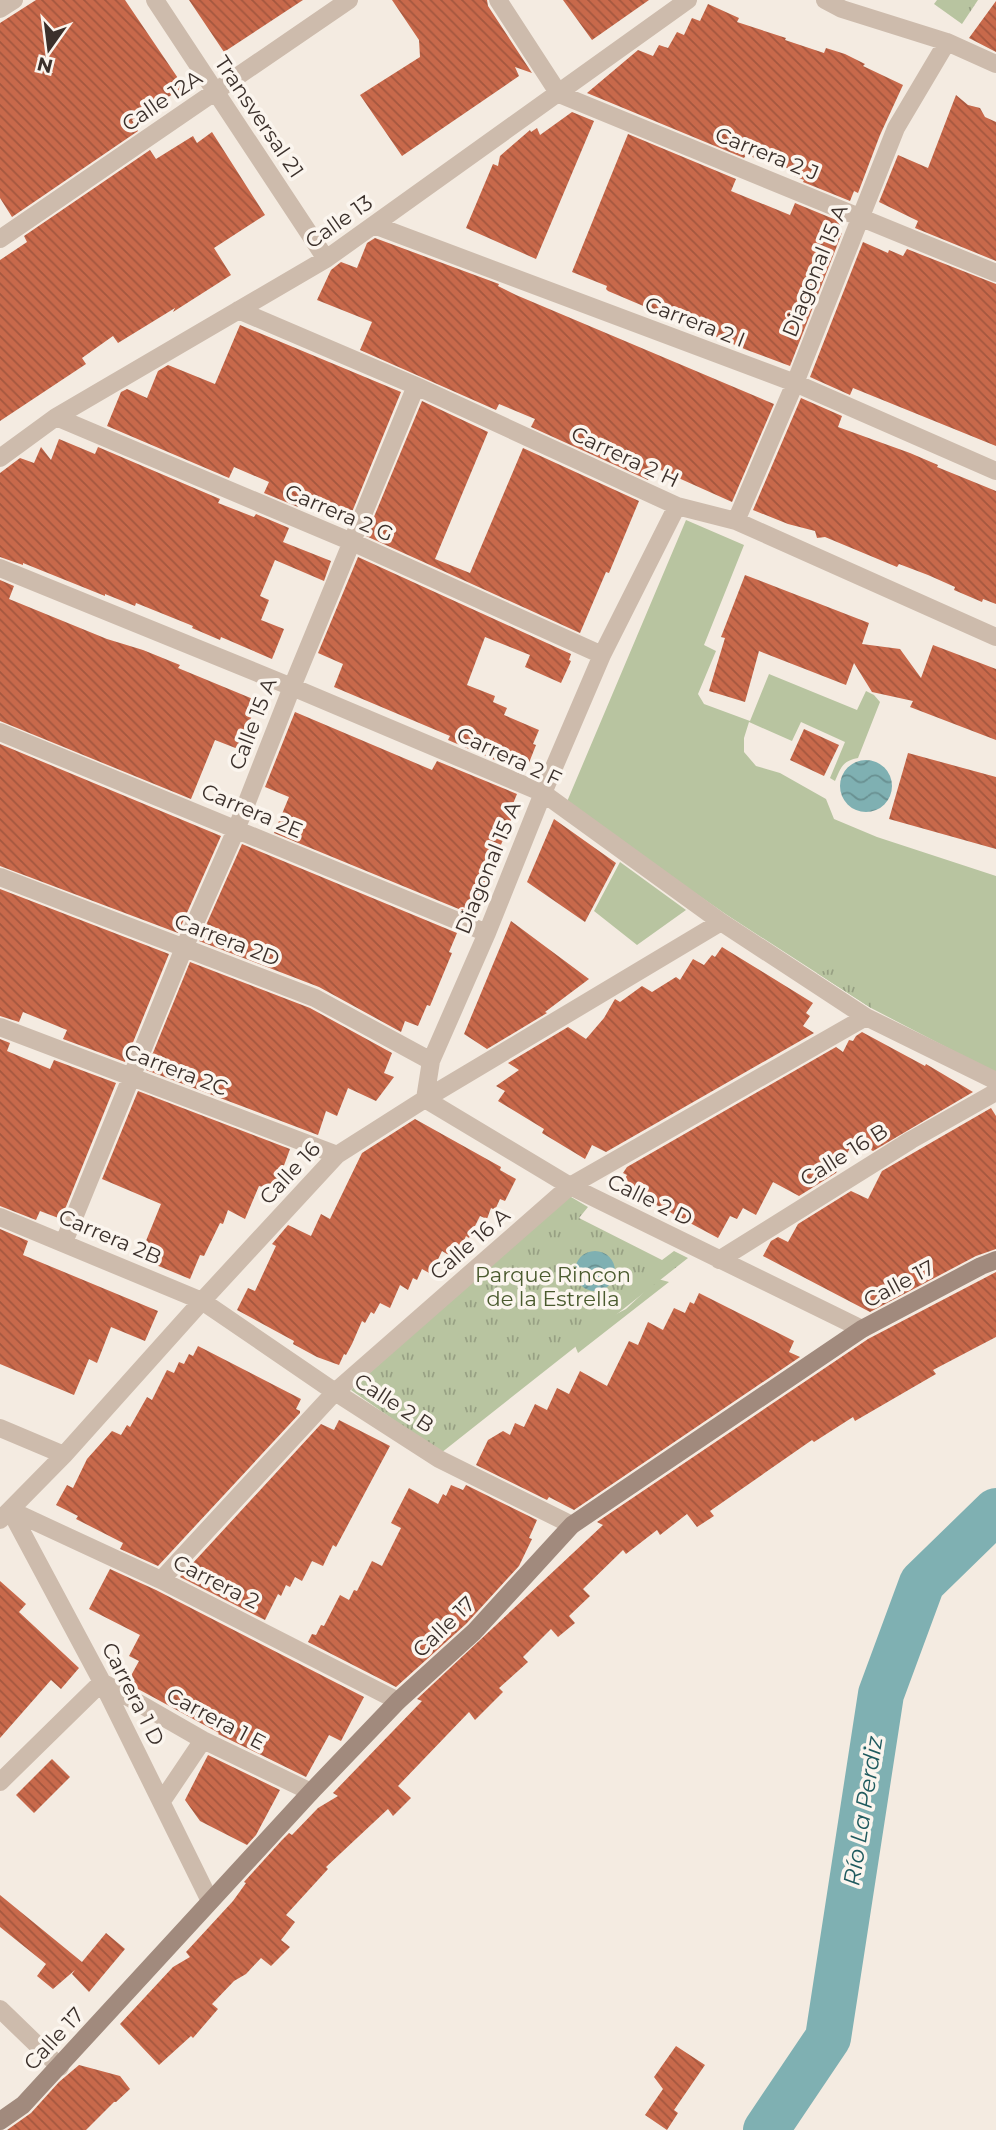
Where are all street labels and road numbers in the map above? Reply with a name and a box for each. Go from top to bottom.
street label: Transversal 21 [210,51,309,182]
street label: Calle 12A [117,64,207,136]
street label: Carrera 2 J [712,121,823,186]
street label: Calle 13 [300,190,377,254]
street label: Diagonal 15 A [777,200,853,341]
street label: Carrera 2 I [641,291,749,352]
street label: Carrera 2 H [567,421,683,492]
street label: Carrera 2 G [281,478,397,547]
street label: Calle 15 A [224,673,282,773]
street label: Carrera 2 F [453,721,565,792]
street label: Carrera 2E [198,778,307,843]
street label: Diagonal 15 A [450,797,526,938]
street label: Carrera 2D [171,908,283,971]
street label: Carrera 2C [121,1038,231,1101]
street label: Calle 16 B [795,1118,892,1191]
street label: Calle 16 [254,1136,325,1209]
street label: Calle 2 D [604,1168,697,1231]
street label: Calle 16 A [425,1202,515,1285]
street label: Carrera 2B [55,1204,165,1269]
street label: Calle 17 [859,1255,938,1313]
street label: Calle 2 B [350,1368,439,1438]
street label: Carrera 2 [169,1549,264,1614]
street label: Calle 17 [407,1591,480,1662]
street label: Carrera 1 D [97,1638,170,1749]
street label: Carrera 1 E [162,1682,270,1755]
street label: Calle 17 [18,2002,89,2075]

